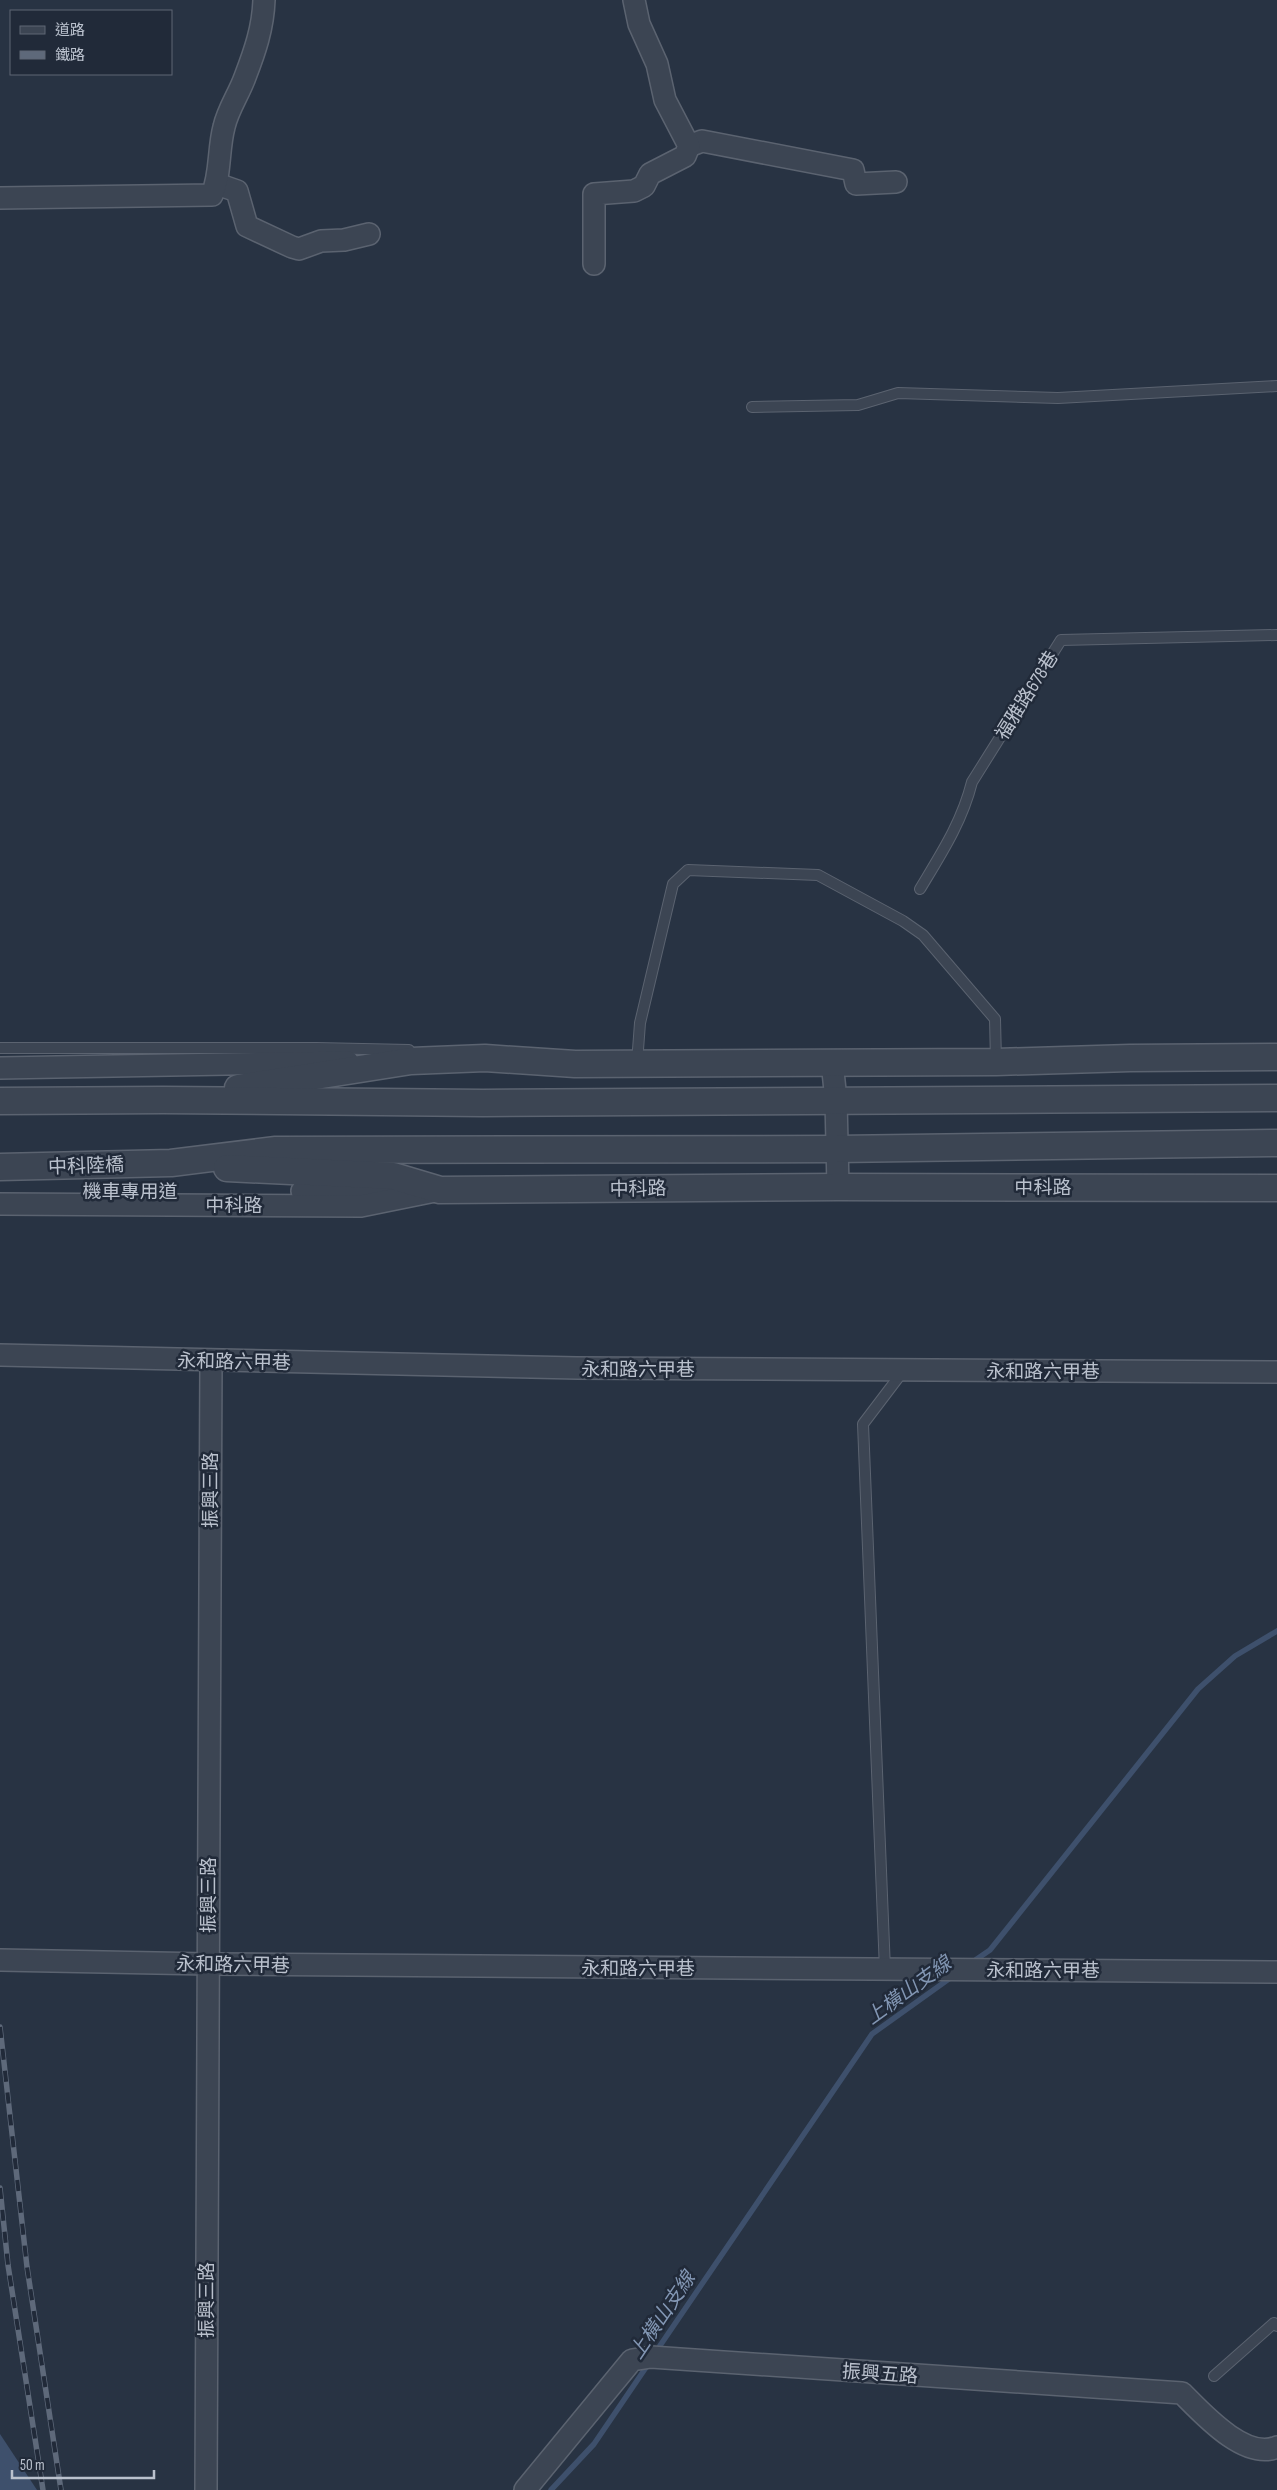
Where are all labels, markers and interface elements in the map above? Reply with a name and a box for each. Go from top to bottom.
legend [10,10,172,75]
text: 道路 [55,21,85,40]
text: 鐵路 [55,46,85,65]
street label: 福雅路678巷 [991,647,1064,744]
street label: 中科陸橋 [48,1154,124,1179]
street label: 中科路 [1014,1177,1072,1200]
street label: 中科路 [609,1178,667,1201]
street label: 機車專用道 [82,1181,178,1204]
street label: 中科路 [205,1195,263,1218]
street label: 永和路六甲巷 [177,1350,291,1375]
street label: 永和路六甲巷 [581,1359,695,1382]
street label: 永和路六甲巷 [986,1361,1100,1384]
street label: 振興三路 [200,1452,223,1528]
street label: 振興三路 [198,1857,221,1933]
water label: 上橫山支線 [861,1951,958,2030]
street label: 永和路六甲巷 [176,1953,290,1978]
street label: 永和路六甲巷 [581,1958,695,1981]
street label: 永和路六甲巷 [986,1960,1100,1983]
street label: 振興三路 [196,2262,219,2338]
water label: 上橫山支線 [625,2266,702,2364]
street label: 振興五路 [841,2360,919,2389]
scale bar [12,2448,155,2480]
text: 50 m [20,2456,45,2475]

